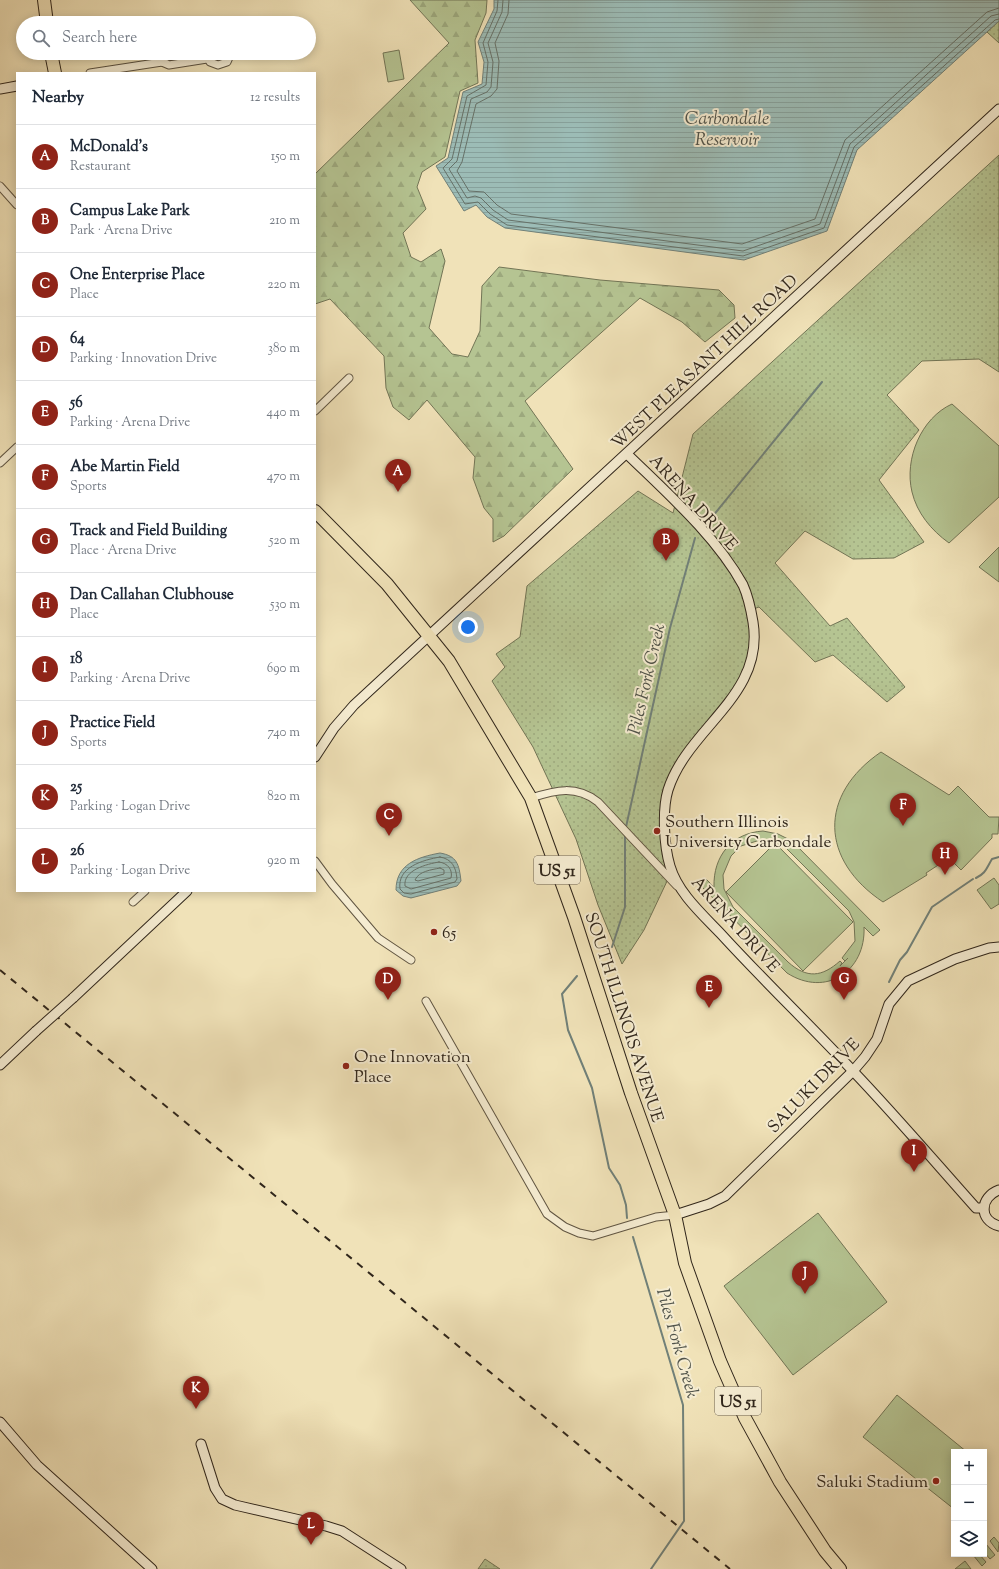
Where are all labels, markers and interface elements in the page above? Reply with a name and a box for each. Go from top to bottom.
search box [16,16,316,60]
icon: search [30,27,52,49]
text: Search here [62,28,137,49]
text: Nearby [32,86,84,110]
text: 12 results [250,89,300,107]
water label: Carbondale Reservoir [685,107,769,154]
text: McDonald's [70,137,148,158]
text: A [40,148,50,166]
text: 150 m [271,148,300,166]
text: Restaurant [70,158,131,176]
text: Campus Lake Park [70,201,190,222]
text: B [41,212,49,230]
text: 210 m [269,212,300,230]
text: Park · Arena Drive [70,222,173,240]
text: One Enterprise Place [70,265,205,286]
street label: WEST PLEASANT HILL ROAD [607,270,804,455]
text: C [40,276,50,294]
text: 220 m [267,276,300,294]
text: Place [70,286,99,304]
text: 64 [70,329,85,350]
text: D [40,340,50,358]
text: 380 m [268,340,300,358]
text: Parking · Innovation Drive [70,350,217,368]
text: 56 [70,393,83,414]
text: E [41,404,49,422]
text: 440 m [267,404,300,422]
text: Parking · Arena Drive [70,414,190,432]
street label: ARENA DRIVE [643,450,742,557]
text: Abe Martin Field [70,457,180,478]
pin: A [385,459,411,492]
text: F [41,468,49,486]
text: 470 m [267,468,300,486]
text: Sports [70,478,107,496]
text: Track and Field Building [70,521,227,542]
pin: B [653,528,679,561]
text: G [40,532,50,550]
text: 520 m [269,532,300,550]
text: Place · Arena Drive [70,542,176,560]
text: Dan Callahan Clubhouse [70,585,234,606]
text: H [40,596,50,614]
text: 530 m [270,596,300,614]
text: Place [70,606,99,624]
your location [458,617,478,637]
water label: Piles Fork Creek [623,621,673,737]
text: 18 [70,649,83,670]
text: I [43,660,47,678]
text: 690 m [267,660,300,678]
text: Parking · Arena Drive [70,670,190,688]
text: Practice Field [70,713,155,734]
text: J [43,724,47,742]
text: 740 m [268,724,300,742]
text: Sports [70,734,107,752]
text: 25 [70,777,82,798]
text: K [40,788,50,806]
text: 820 m [267,788,300,806]
pin: F [890,793,916,826]
text: Parking · Logan Drive [70,798,190,816]
pin: C [376,803,402,836]
place label: Southern Illinois University Carbondale [665,811,831,855]
marker: Southern Illinois University Carbondale [652,826,662,836]
text: 26 [70,841,84,862]
pin: H [932,842,958,875]
text: L [41,852,49,870]
text: 920 m [267,852,300,870]
road number: US 51 [534,856,580,884]
text: Parking · Logan Drive [70,862,190,880]
street label: ARENA DRIVE [685,872,784,979]
street label: SOUTH ILLINOIS AVENUE [578,909,668,1126]
place label: 65 [442,922,456,946]
marker: 65 [429,927,439,937]
pin: D [375,967,401,1000]
pin: G [831,967,857,1000]
pin: E [696,975,722,1008]
street label: SALUKI DRIVE [763,1034,866,1139]
place label: One Innovation Place [354,1046,471,1090]
marker: One Innovation Place [341,1061,351,1071]
pin: I [901,1139,927,1172]
pin: J [792,1261,818,1294]
water label: Piles Fork Creek [648,1286,704,1401]
pin: K [183,1376,209,1409]
road number: US 51 [715,1387,761,1415]
map controls [951,1449,987,1557]
button: + [951,1449,987,1485]
place label: Saluki Stadium [816,1471,928,1495]
marker: Saluki Stadium [931,1476,941,1486]
button: − [951,1485,987,1521]
pin: L [298,1512,324,1545]
button: layers [951,1521,987,1557]

